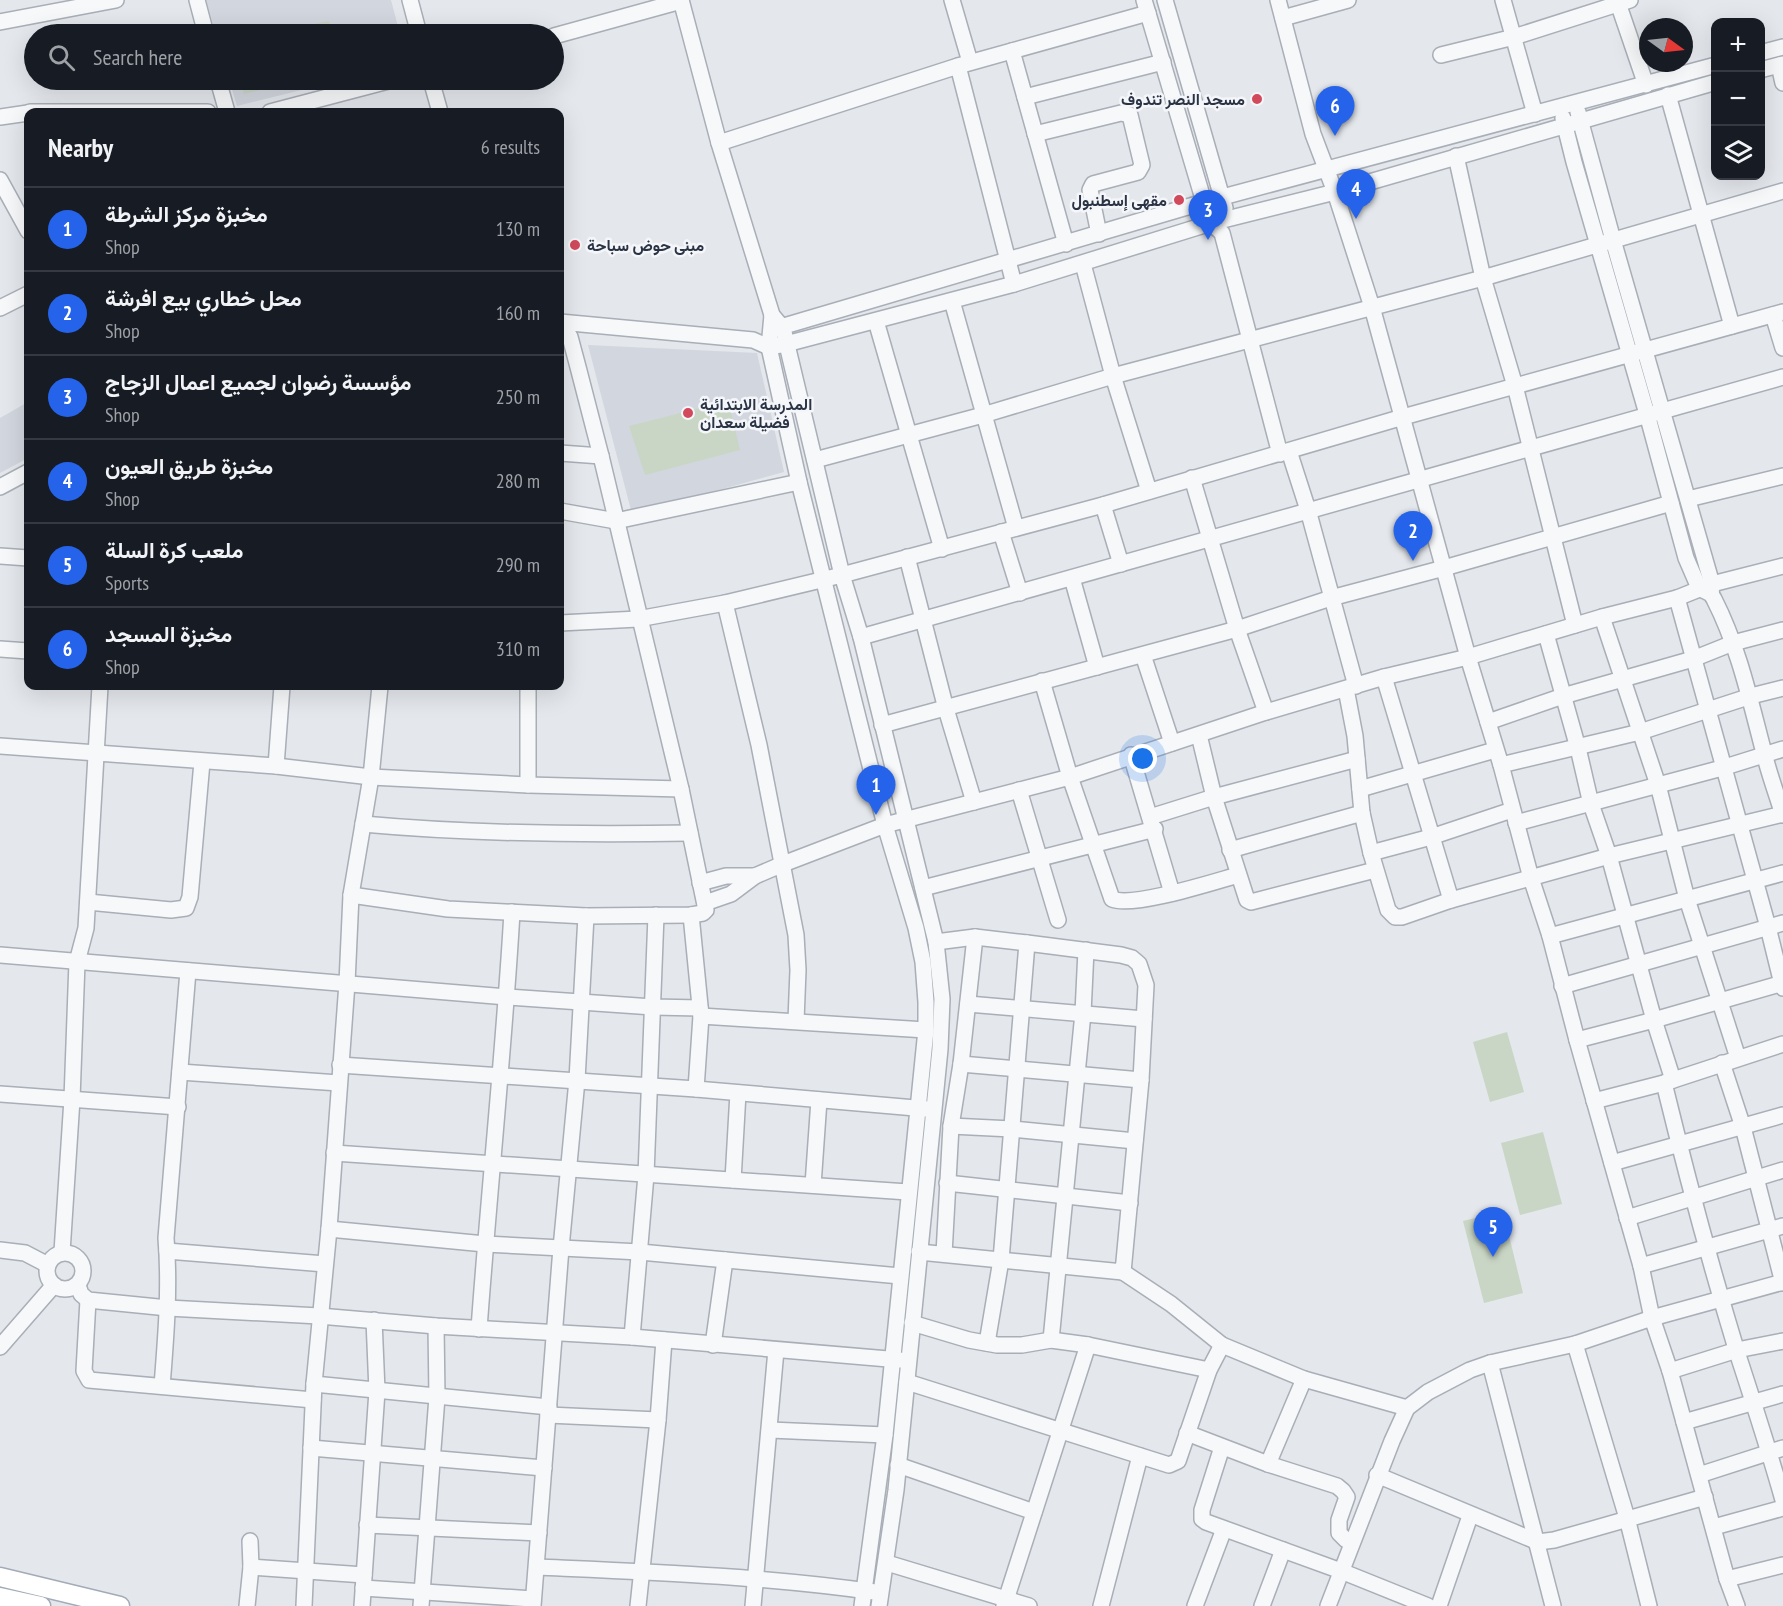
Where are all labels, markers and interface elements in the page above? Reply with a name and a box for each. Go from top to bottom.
north arrow [1639,18,1693,72]
map controls [1711,18,1765,180]
button: + [1711,18,1765,72]
search box [24,24,564,90]
icon: search [45,41,78,74]
text: Search here [93,43,182,71]
button: − [1711,72,1765,126]
pin: 6 [1316,86,1354,136]
place label: مسجد النصر تندوف [1121,89,1245,110]
marker: مسجد النصر تندوف [1250,92,1264,106]
button: layers [1711,126,1765,180]
text: Nearby [48,131,113,164]
text: 6 results [481,134,540,160]
pin: 4 [1336,170,1376,219]
place label: مقهى إسطنبول [1071,190,1167,211]
pin: 3 [1188,190,1228,240]
marker: مقهى إسطنبول [1172,193,1186,207]
text: مخبزة مركز الشرطة [105,200,268,228]
text: 1 [63,216,72,242]
text: 130 m [496,216,540,242]
text: Shop [105,234,140,260]
place label: مبنى حوض سباحة [587,235,705,256]
marker: مبنى حوض سباحة [568,238,582,252]
text: محل خطاري بيع افرشة [105,284,302,312]
text: 2 [63,300,72,326]
text: 160 m [496,300,540,326]
text: Shop [105,318,140,344]
text: مؤسسة رضوان لجميع اعمال الزجاج [105,368,412,396]
text: 3 [63,384,72,410]
text: 250 m [496,384,540,410]
place label: المدرسة الابتدائية فضيلة سعدان [700,394,812,432]
text: Shop [105,402,140,428]
marker: المدرسة الابتدائية فضيلة سعدان [681,406,695,420]
text: مخبزة طريق العيون [105,452,273,480]
text: 4 [63,468,72,494]
text: 280 m [496,468,540,494]
text: Shop [105,486,140,512]
pin: 2 [1394,512,1432,561]
text: ملعب كرة السلة [105,536,243,564]
text: 5 [63,552,72,578]
text: 290 m [496,552,540,578]
text: Sports [105,570,149,596]
text: مخبزة المسجد [105,620,232,648]
text: 6 [63,636,72,662]
text: 310 m [496,636,540,662]
text: Shop [105,654,140,680]
your location [1128,744,1157,773]
pin: 1 [856,766,896,815]
pin: 5 [1474,1208,1512,1257]

